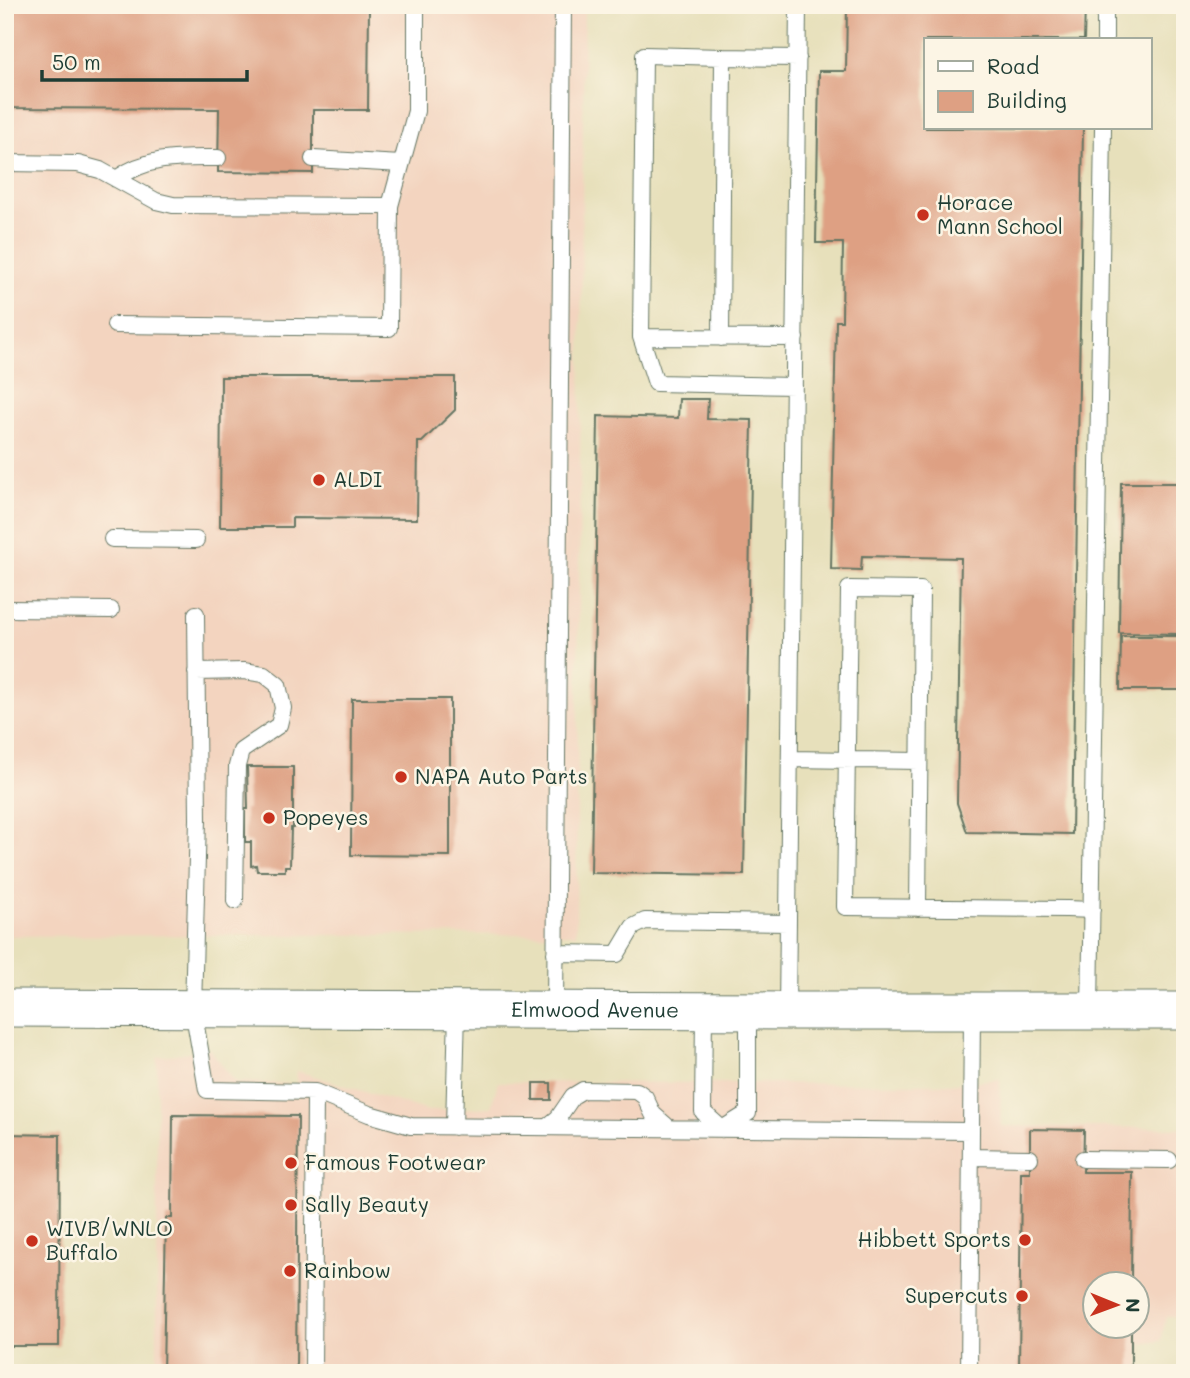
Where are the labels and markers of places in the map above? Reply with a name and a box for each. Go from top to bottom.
place label: Horace Mann School [937,188,1063,239]
marker: Horace Mann School [915,207,931,223]
place label: ALDI [333,465,382,492]
marker: ALDI [311,472,327,488]
place label: NAPA Auto Parts [415,762,588,789]
marker: NAPA Auto Parts [393,769,409,785]
place label: Popeyes [283,803,368,830]
marker: Popeyes [261,810,277,826]
place label: Famous Footwear [305,1148,486,1175]
marker: Famous Footwear [283,1155,299,1171]
place label: Sally Beauty [305,1190,429,1217]
marker: Sally Beauty [283,1197,299,1213]
place label: WIVB/WNLO Buffalo [46,1214,173,1265]
place label: Hibbett Sports [857,1225,1011,1252]
marker: Hibbett Sports [1017,1232,1033,1248]
marker: WIVB/WNLO Buffalo [24,1233,40,1249]
place label: Rainbow [304,1256,391,1283]
marker: Rainbow [282,1263,298,1279]
place label: Supercuts [905,1281,1008,1308]
marker: Supercuts [1014,1288,1030,1304]

